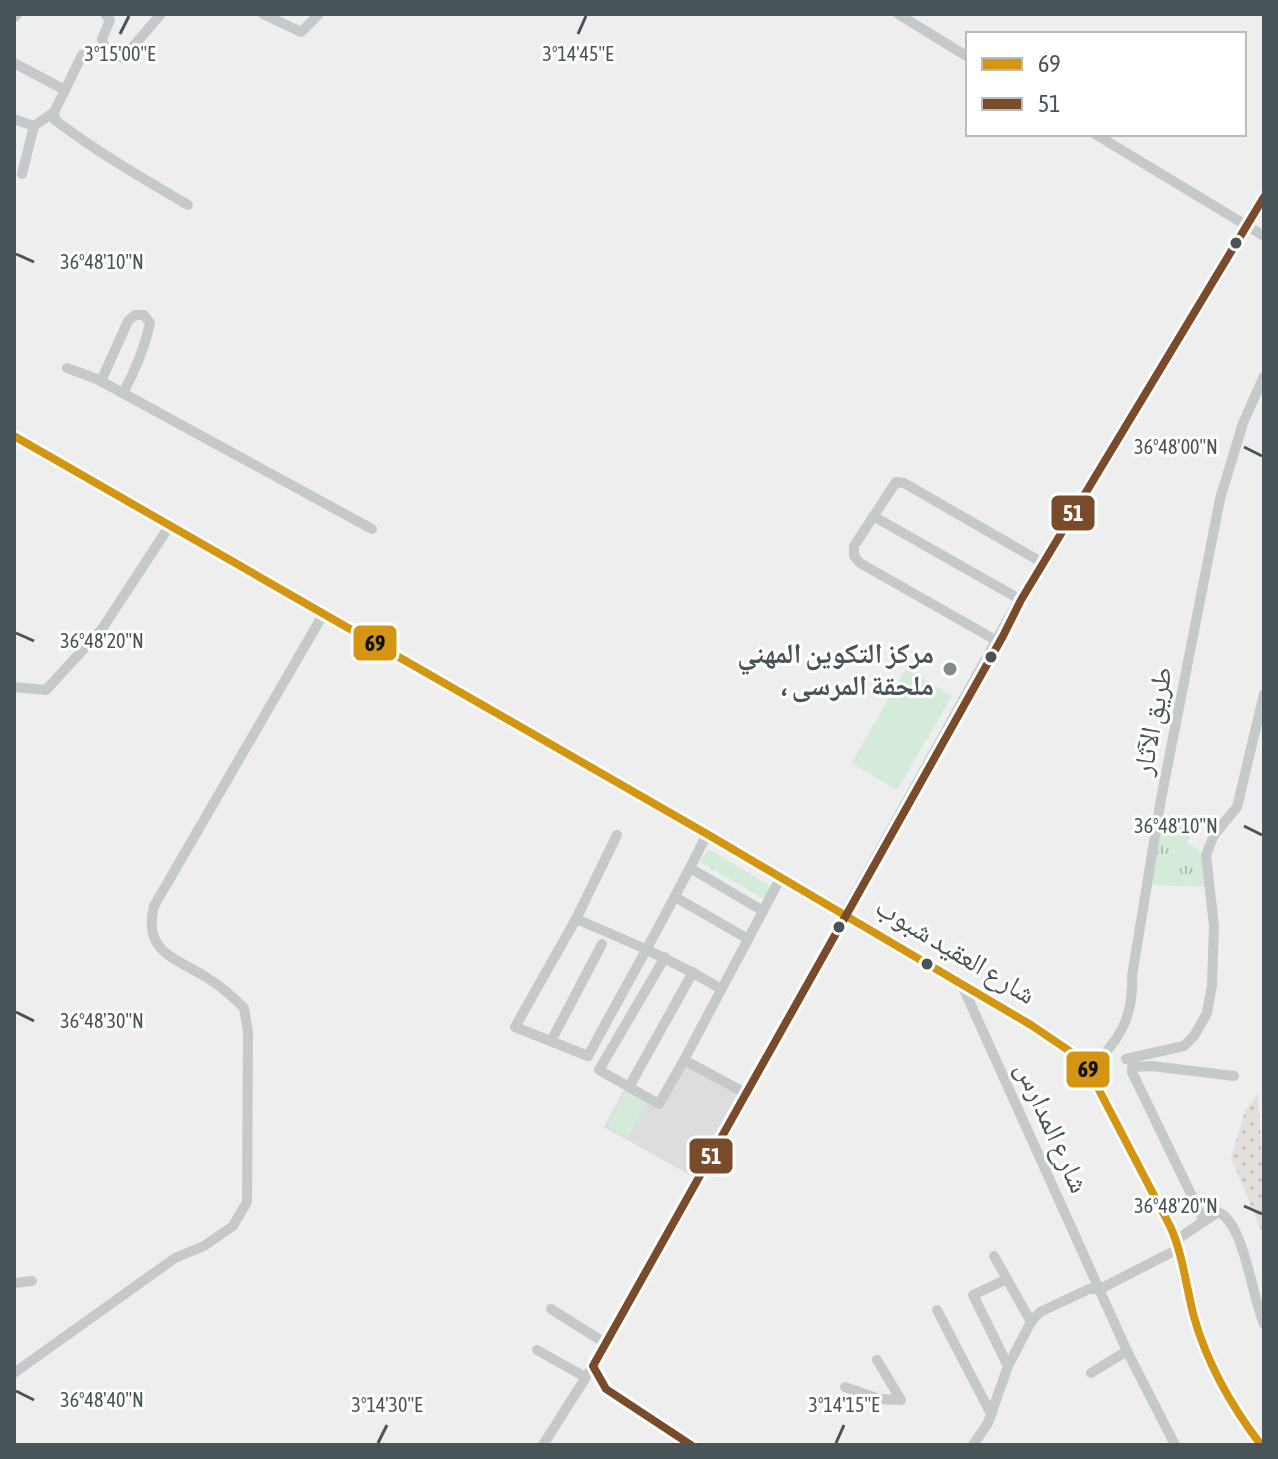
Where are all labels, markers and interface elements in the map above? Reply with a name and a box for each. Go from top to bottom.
legend [966,32,1246,136]
text: 3°15'00"E [85,42,156,65]
text: 3°14'45"E [543,42,614,65]
text: 69 [1038,50,1061,77]
text: 51 [1038,90,1061,117]
unlabelled marker [1228,235,1244,251]
text: 36°48'10"N [60,250,144,273]
text: 36°48'00"N [1134,435,1218,458]
line badge: 51 [1050,494,1096,532]
text: 51 [1063,500,1083,526]
line badge: 69 [352,624,398,662]
text: 36°48'20"N [60,629,144,652]
text: 69 [365,630,385,656]
place label: مركز التكوين المهني ، ملحقة المرسى [737,637,934,703]
unlabelled marker [983,649,999,665]
marker: مركز التكوين المهني ، ملحقة المرسى [941,660,959,678]
street label: طريق الآثار [1126,664,1180,779]
text: 36°48'10"N [1134,814,1218,837]
street label: شارع العقيد شبوب [869,890,1042,1012]
unlabelled marker [831,919,847,935]
unlabelled marker [919,956,935,972]
text: 36°48'30"N [60,1009,144,1032]
line badge: 69 [1065,1050,1111,1089]
street label: شارع المدارس [1008,1056,1096,1198]
text: 69 [1078,1056,1098,1082]
line badge: 51 [688,1137,734,1175]
text: 51 [701,1143,721,1169]
text: 36°48'20"N [1134,1194,1218,1217]
text: 36°48'40"N [60,1388,144,1411]
text: 3°14'30"E [352,1393,423,1416]
text: 3°14'15"E [809,1393,880,1416]

